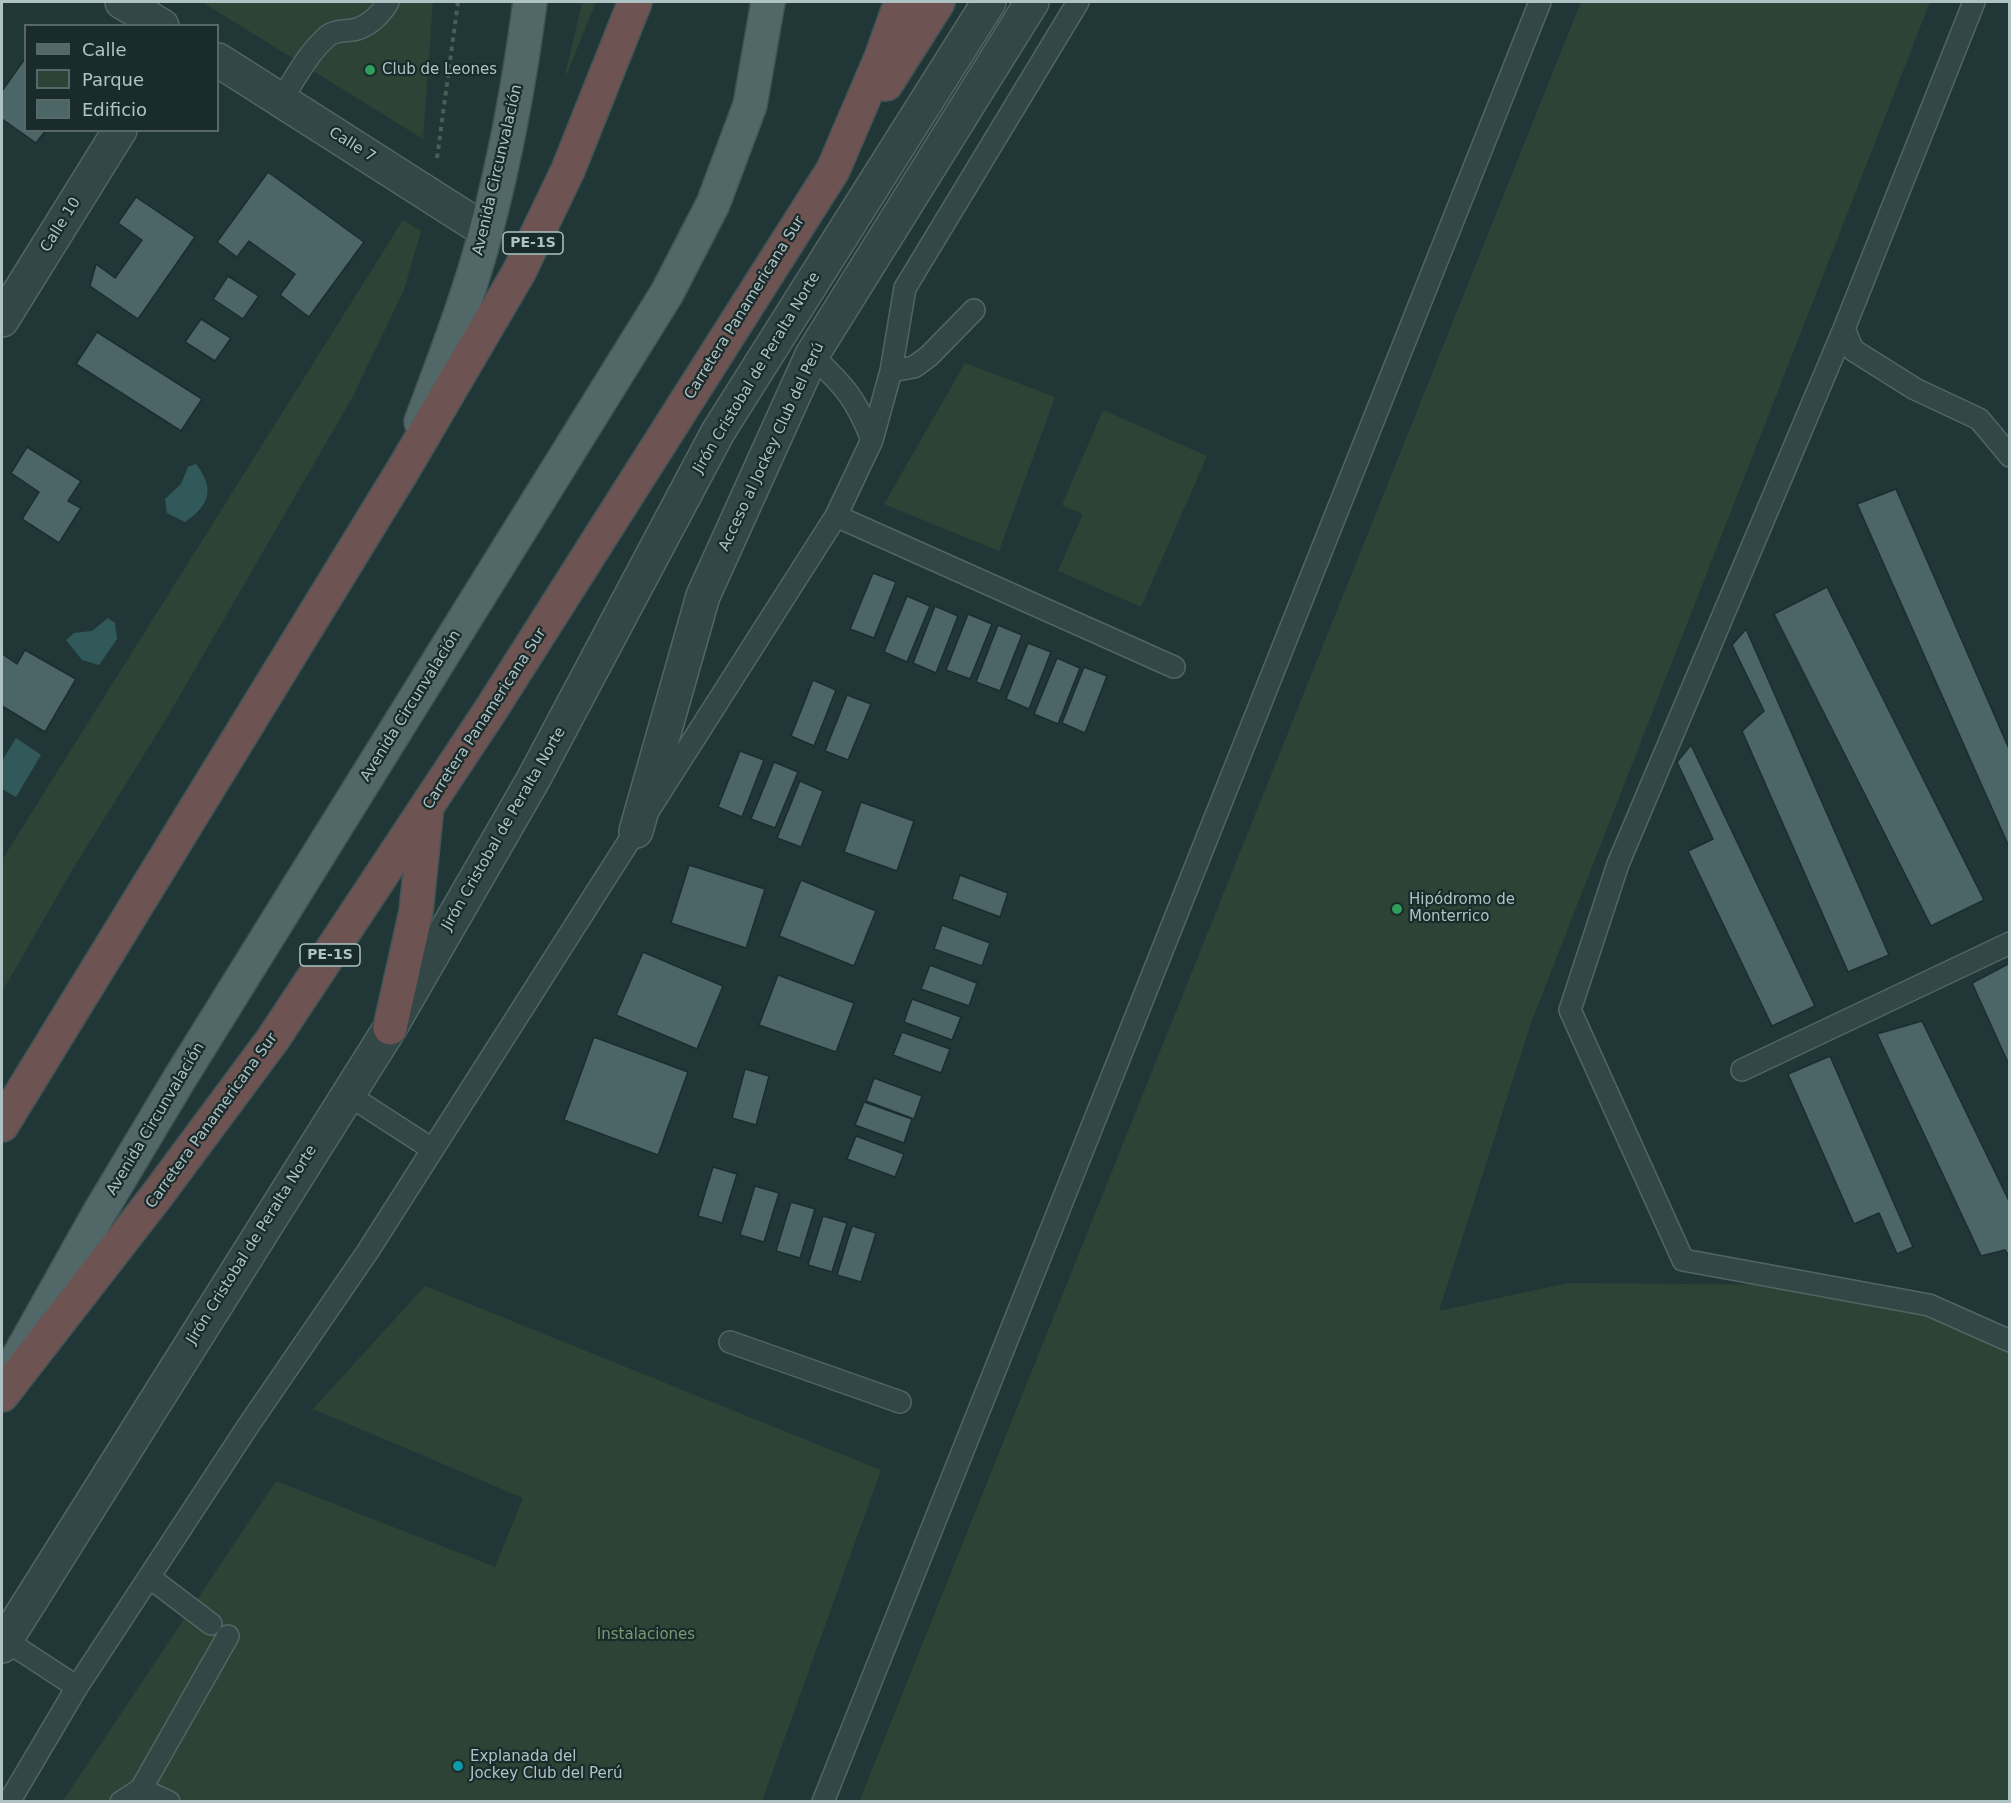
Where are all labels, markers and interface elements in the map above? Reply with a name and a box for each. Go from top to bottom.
legend [24,24,219,132]
text: Calle [82,39,127,60]
place label: Club de Leones [382,61,497,79]
marker: Club de Leones [363,63,377,77]
text: Parque [82,69,144,90]
street label: Avenida Circunvalación [470,83,526,257]
text: Edificio [82,99,147,120]
street label: Calle 7 [325,124,379,166]
street label: Calle 10 [37,194,85,256]
street label: Carretera Panamericana Sur [681,213,809,403]
road number: PE-1S [503,232,563,254]
street label: Jirón Cristobal de Peralta Norte [690,269,824,477]
street label: Acceso al Jockey Club del Perú [716,340,828,554]
street label: Carretera Panamericana Sur [420,625,550,813]
street label: Avenida Circunvalación [357,627,465,785]
street label: Jirón Cristobal de Peralta Norte [438,724,570,934]
place label: Hipódromo de Monterrico [1409,891,1515,926]
marker: Hipódromo de Monterrico [1390,902,1404,916]
road number: PE-1S [300,944,360,966]
street label: Carretera Panamericana Sur [142,1030,282,1212]
street label: Avenida Circunvalación [103,1039,209,1199]
street label: Jirón Cristobal de Peralta Norte [183,1142,321,1348]
park label: Instalaciones [597,1626,695,1644]
place label: Explanada del Jockey Club del Perú [470,1748,622,1783]
marker: Explanada del Jockey Club del Perú [451,1759,465,1773]

